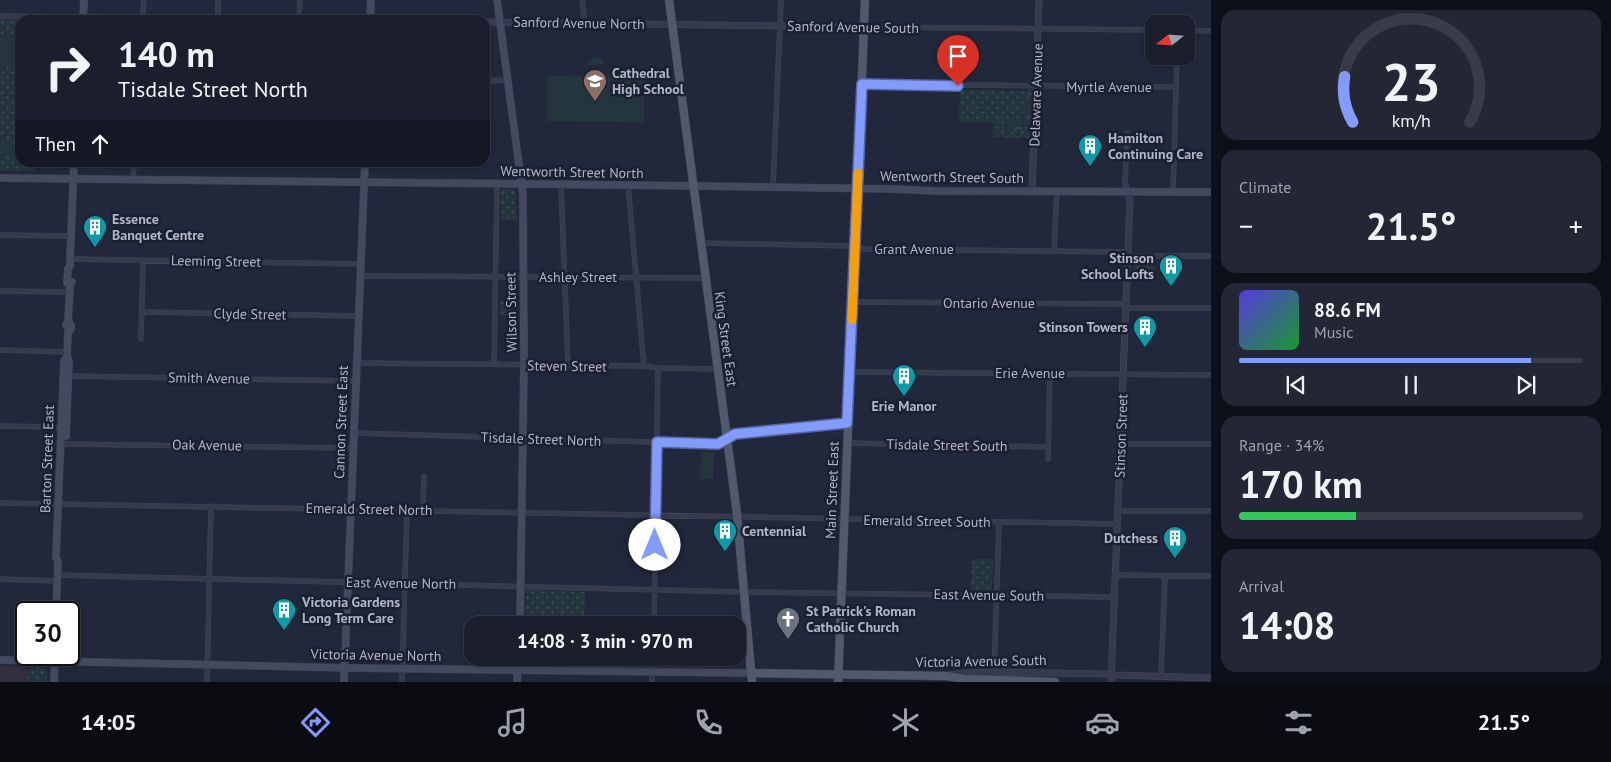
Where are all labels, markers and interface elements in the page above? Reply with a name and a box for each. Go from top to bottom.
street label: Sanford Avenue North [513,13,645,33]
north arrow [1145,15,1195,65]
map controls [1145,15,1195,65]
street label: Sanford Avenue South [787,17,919,37]
text: 140 m [118,31,215,77]
icon: right [35,35,100,100]
pin [937,35,979,86]
icon: arrive [944,42,972,70]
street label: Delaware Avenue [1025,43,1047,147]
text: 23 [1382,48,1440,115]
place label: Cathedral High School [612,64,685,98]
school or university icon: Cathedral High School [582,68,608,102]
text: Tisdale Street North [118,75,308,103]
street label: Myrtle Avenue [1066,78,1152,96]
text: km/h [1391,109,1431,132]
place label: Hamilton Continuing Care [1108,129,1203,163]
icon: ahead [86,130,114,158]
text: Then [35,132,76,156]
building icon: Hamilton Continuing Care [1077,133,1103,167]
street label: Wentworth Street North [500,162,644,182]
street label: Wentworth Street South [880,167,1024,187]
text: Climate [1239,177,1291,197]
text: 21.5° [1366,201,1456,250]
text: − [1239,207,1253,244]
text: + [1569,207,1583,244]
place label: Essence Banquet Centre [112,210,204,244]
building icon: Essence Banquet Centre [82,214,108,248]
street label: Grant Avenue [874,240,954,258]
place label: Stinson School Lofts [1081,249,1154,283]
street label: Leeming Street [171,251,262,271]
building icon: Stinson School Lofts [1158,253,1184,287]
street label: Ashley Street [539,268,617,286]
street label: Wilson Street [501,272,521,352]
street label: King Street East [710,290,742,388]
street label: Ontario Avenue [943,294,1035,312]
text: 88.6 FM [1314,298,1381,322]
street label: Clyde Street [213,304,287,324]
building icon: Stinson Towers [1132,314,1158,348]
place label: Stinson Towers [1039,318,1128,336]
text: Music [1314,322,1354,342]
street label: Steven Street [527,356,607,376]
building icon: Erie Manor [891,363,917,397]
street label: Erie Avenue [995,364,1065,382]
street label: Cannon Street East [330,365,352,479]
street label: Smith Avenue [168,368,250,388]
icon: previous [1282,371,1310,399]
icon: pause [1397,371,1425,399]
icon: next [1512,371,1540,399]
street label: Stinson Street [1111,393,1131,478]
place label: Erie Manor [872,397,937,415]
street label: Barton Street East [36,404,58,513]
street label: Tisdale Street North [480,428,602,450]
street label: Oak Avenue [172,435,242,455]
street label: Tisdale Street South [886,435,1008,455]
text: Range · 34% [1239,435,1324,455]
street label: Main Street East [821,441,843,539]
text: 170 km [1239,459,1363,508]
street label: Emerald Street North [305,499,433,519]
street label: Emerald Street South [863,511,991,531]
position arrow [628,518,680,570]
building icon: Centennial [712,518,738,552]
place label: Centennial [742,522,807,540]
building icon: Dutchess [1162,525,1188,559]
place label: Dutchess [1104,529,1158,547]
street label: East Avenue North [346,573,456,593]
text: Arrival [1239,576,1284,596]
street label: East Avenue South [933,585,1045,605]
place label: Victoria Gardens Long Term Care [301,593,400,627]
building icon: Victoria Gardens Long Term Care [271,597,297,631]
text: 14:08 [1239,600,1335,649]
speed limit sign: 30 [15,601,80,666]
place label: St Patrick's Roman Catholic Church [806,602,916,636]
church icon: St Patrick's Roman Catholic Church [775,606,801,640]
text: 14:08 · 3 min · 970 m [517,629,693,653]
street label: Victoria Avenue North [309,645,442,665]
street label: Victoria Avenue South [914,651,1047,671]
icon: directions [298,705,333,740]
icon: music [495,705,530,740]
icon: phone [691,705,726,740]
icon: climate [888,705,923,740]
icon: car [1085,705,1120,740]
icon: filters [1281,705,1316,740]
text: 14:05 [81,708,137,736]
text: 21.5° [1478,708,1530,736]

